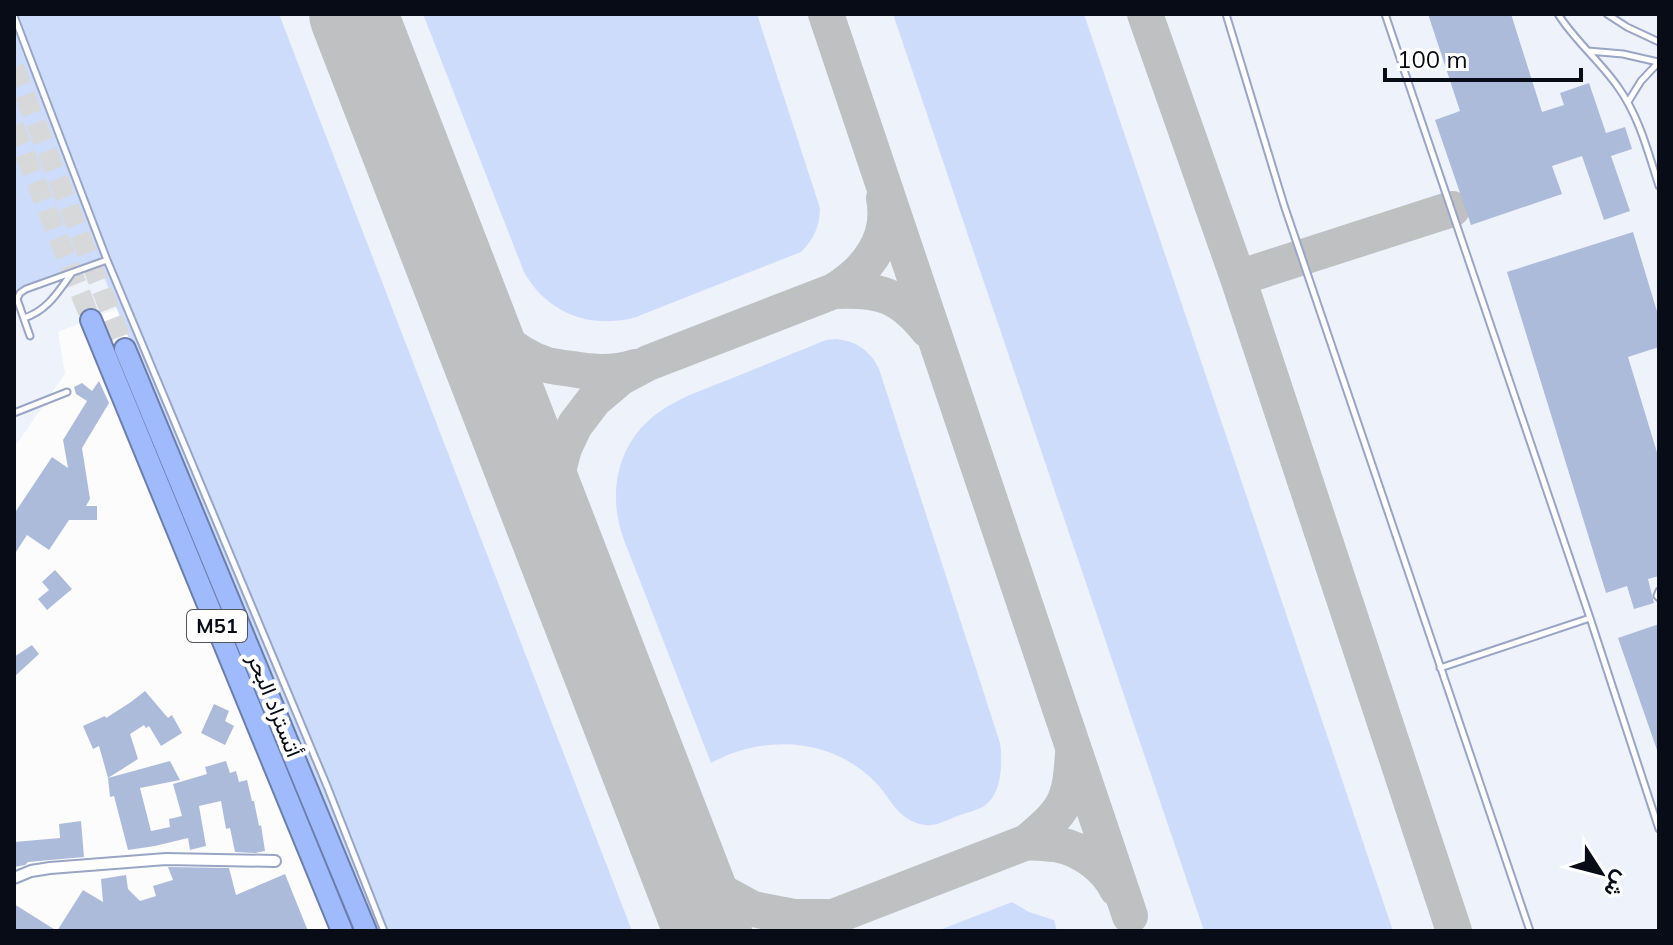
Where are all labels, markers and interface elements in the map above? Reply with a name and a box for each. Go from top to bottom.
scale bar [1385,32,1581,82]
text: 100 m [1397,44,1468,74]
road number: M51 [187,610,247,642]
street label: أتستراد البحر [241,648,308,761]
north arrow [1561,833,1641,913]
text: ش [1598,866,1636,904]

